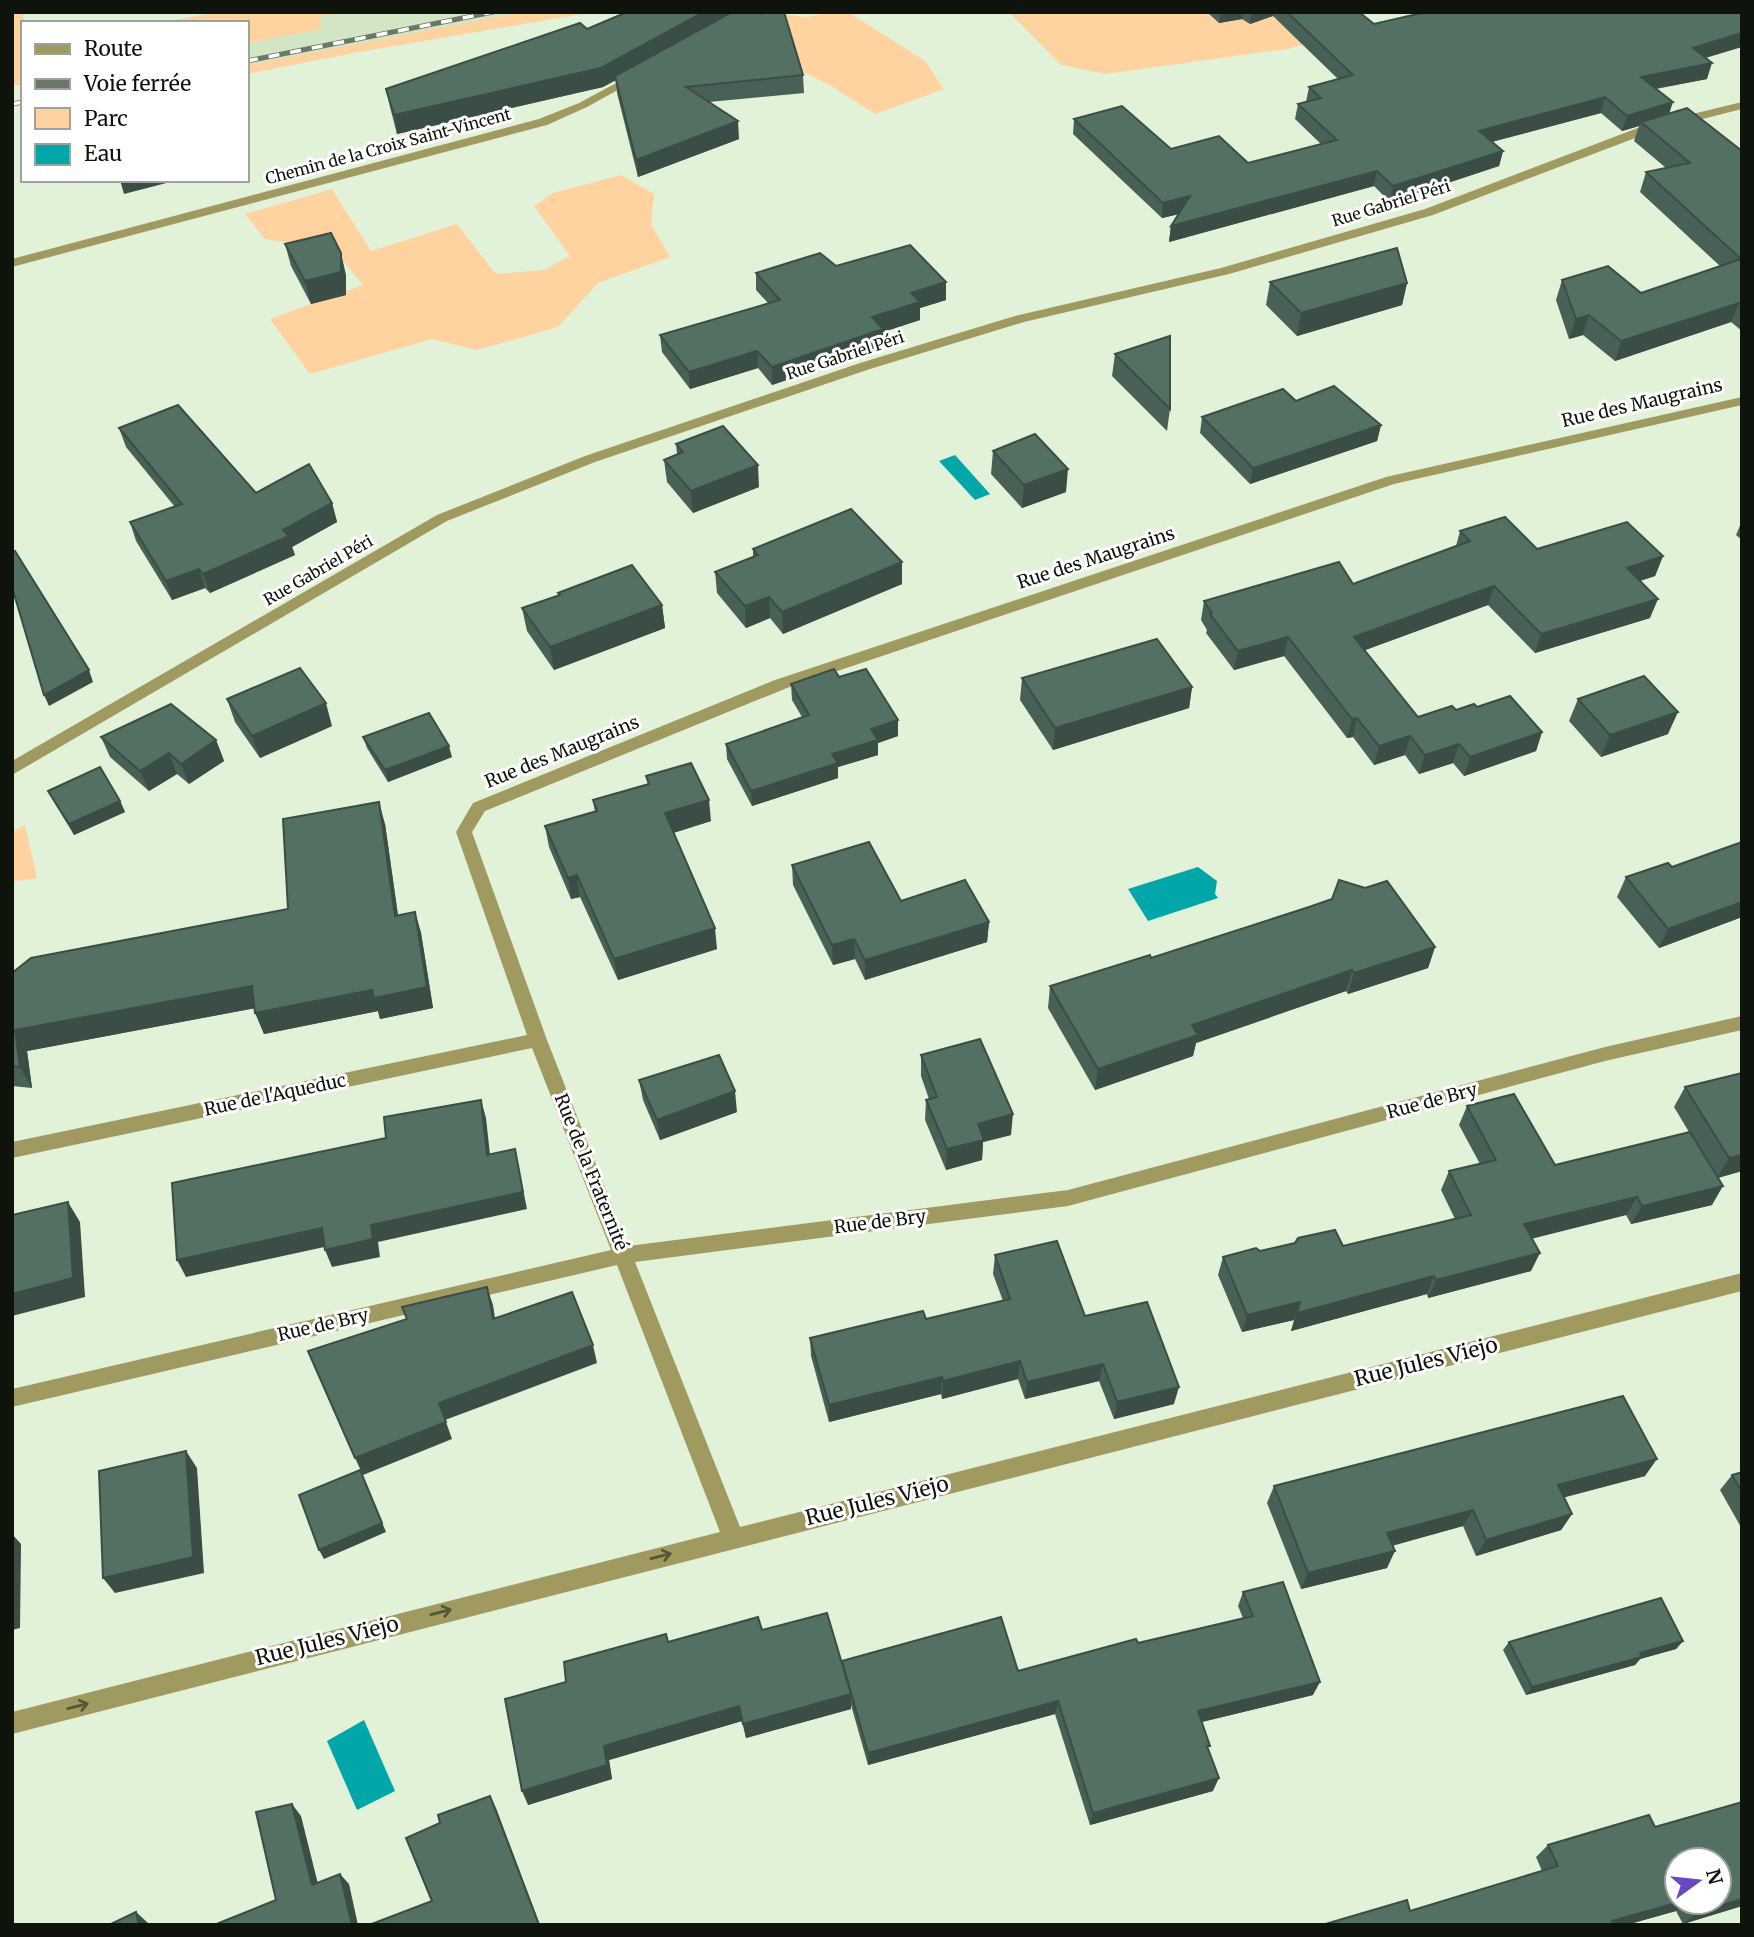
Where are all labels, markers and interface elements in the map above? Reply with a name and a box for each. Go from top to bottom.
legend [21,21,248,182]
text: Route [84,35,142,62]
text: Voie ferrée [83,70,191,97]
street label: Chemin de la Croix Saint-Vincent [263,103,514,188]
text: Parc [84,105,128,132]
text: Eau [84,140,122,167]
street label: Rue Gabriel Péri [1329,175,1453,231]
street label: Rue Gabriel Péri [783,327,907,383]
street label: Rue des Maugrains [1559,373,1725,432]
street label: Rue des Maugrains [1014,521,1178,594]
street label: Rue Gabriel Péri [260,531,376,609]
street label: Rue des Maugrains [481,710,642,793]
street label: Rue de l'Aqueduc [202,1068,348,1121]
street label: Rue de Bry [1384,1077,1480,1124]
street label: Rue de la Fraternité [550,1090,633,1254]
street label: Rue de Bry [833,1204,928,1239]
street label: Rue de Bry [275,1303,371,1346]
street label: Rue Jules Viejo [1352,1331,1500,1392]
street label: Rue Jules Viejo [803,1470,951,1531]
one-way arrow [650,1549,672,1562]
one-way arrow [429,1605,452,1618]
street label: Rue Jules Viejo [253,1610,401,1671]
one-way arrow [67,1698,89,1711]
north arrow [1663,1846,1733,1916]
text: N [1701,1866,1728,1887]

